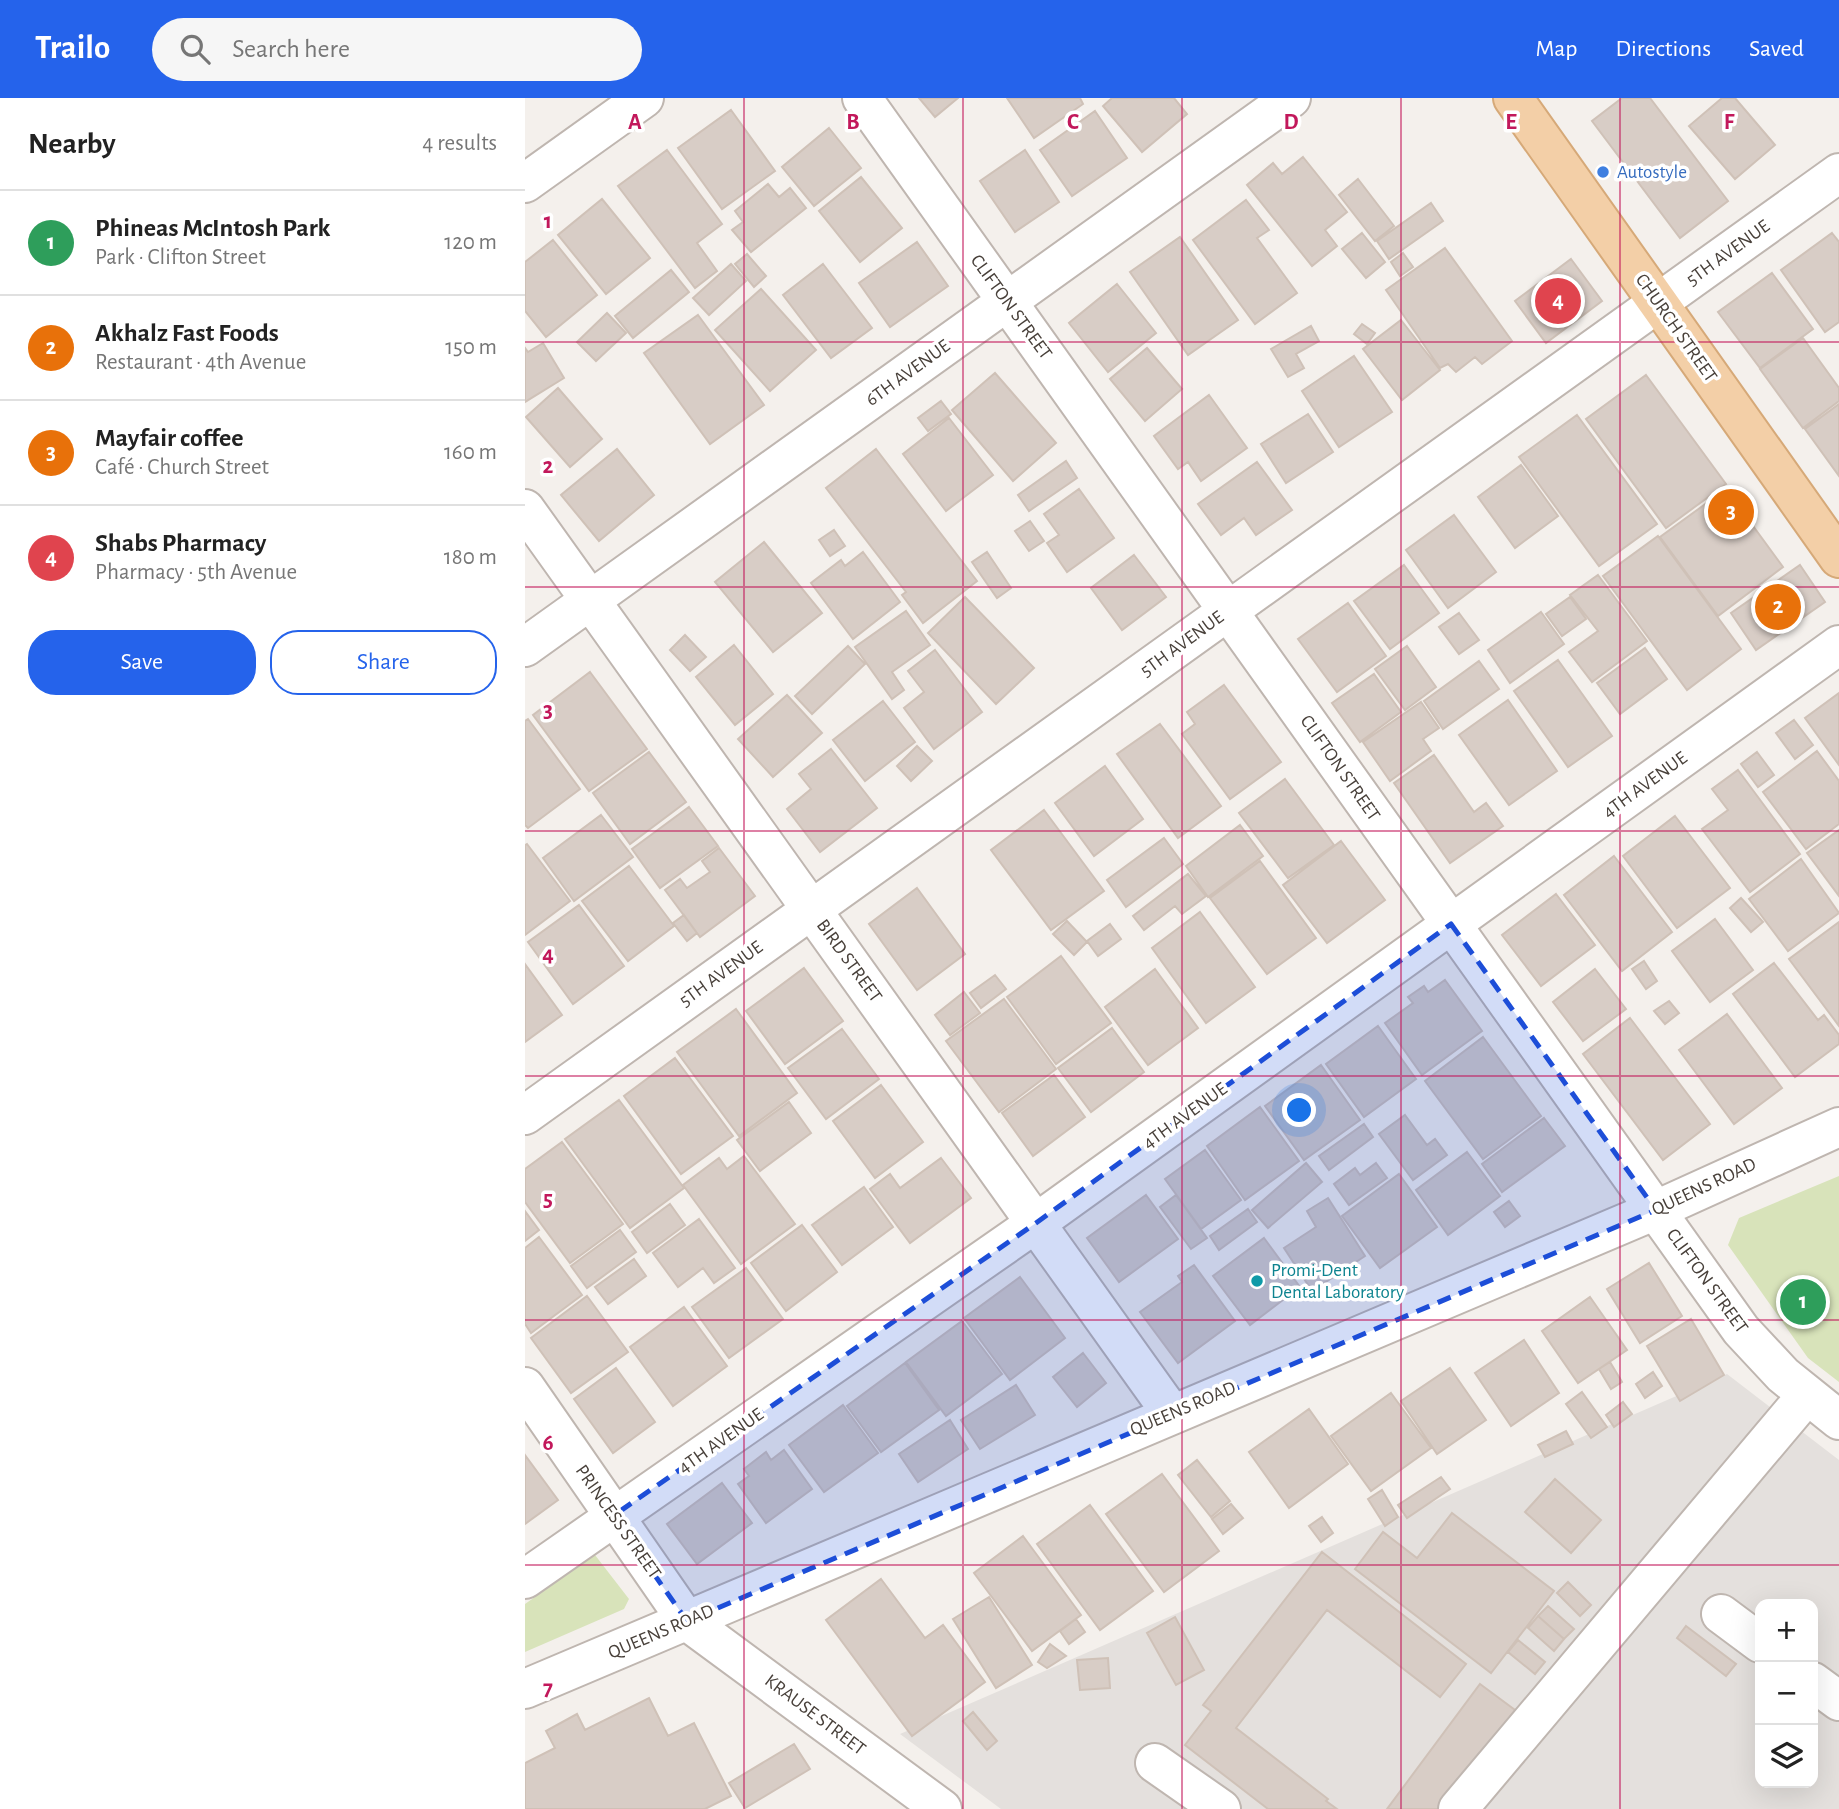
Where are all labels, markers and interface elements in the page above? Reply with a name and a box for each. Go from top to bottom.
search box [152,18,642,81]
icon: search [176,30,214,68]
text: Trailo [35,32,110,65]
text: Search here [232,36,350,62]
text: Map [1535,37,1577,61]
text: Directions [1615,37,1711,61]
text: Saved [1749,37,1804,61]
text: A [628,111,642,134]
text: B [846,111,860,134]
text: C [1067,111,1079,134]
text: D [1283,111,1299,134]
text: E [1505,111,1517,134]
text: F [1724,111,1735,134]
text: Nearby [28,129,116,159]
text: 4 results [422,132,497,155]
place label: Autostyle [1617,163,1687,182]
marker: Autostyle [1595,164,1611,180]
text: 1 [544,210,552,233]
text: Phineas McIntosh Park [95,215,330,241]
street label: 5TH AVENUE [1683,217,1773,289]
text: 1 [47,231,55,254]
text: 120 m [444,231,497,254]
text: Park · Clifton Street [95,246,266,269]
street label: CLIFTON STREET [967,251,1055,363]
street label: CHURCH STREET [1632,270,1720,386]
pin: 4 [1535,275,1581,327]
text: Akhalz Fast Foods [95,320,279,346]
text: 2 [46,336,56,359]
text: 150 m [445,336,497,359]
street label: 6TH AVENUE [862,336,954,410]
text: Restaurant · 4th Avenue [95,351,306,374]
text: Mayfair coffee [95,425,244,451]
text: 3 [46,441,56,464]
text: 160 m [444,441,497,464]
text: 2 [543,455,554,478]
text: Café · Church Street [95,456,269,479]
pin: 3 [1708,486,1754,538]
text: Shabs Pharmacy [95,530,266,556]
text: 4 [45,546,57,569]
text: 180 m [444,546,497,569]
text: Pharmacy · 5th Avenue [95,561,297,584]
pin: 2 [1755,581,1801,633]
street label: 5TH AVENUE [1137,608,1227,680]
button: Save [28,630,256,695]
button: Share [270,630,497,695]
text: 3 [543,699,553,722]
street label: CLIFTON STREET [1297,712,1383,824]
street label: 4TH AVENUE [1599,748,1691,822]
street label: BIRD STREET [813,916,885,1006]
street label: 5TH AVENUE [676,938,766,1010]
text: 4 [542,943,554,966]
street label: 4TH AVENUE [1139,1079,1231,1153]
your location [1282,1093,1316,1127]
street label: QUEENS ROAD [1649,1155,1759,1219]
text: 5 [543,1188,553,1211]
street label: CLIFTON STREET [1663,1225,1751,1337]
place label: Promi-Dent Dental Laboratory [1271,1261,1404,1302]
marker: Promi-Dent Dental Laboratory [1249,1273,1265,1289]
pin: 1 [1780,1276,1826,1328]
street label: QUEENS ROAD [1127,1378,1239,1440]
street label: 4TH AVENUE [675,1405,767,1477]
text: 6 [542,1432,554,1455]
street label: PRINCESS STREET [572,1461,664,1583]
map controls [1755,1599,1818,1788]
button: + [1755,1599,1818,1662]
street label: QUEENS ROAD [605,1601,717,1663]
button: − [1755,1662,1818,1725]
street label: KRAUSE STREET [761,1671,869,1759]
text: 7 [543,1677,553,1700]
button: layers [1755,1725,1818,1788]

